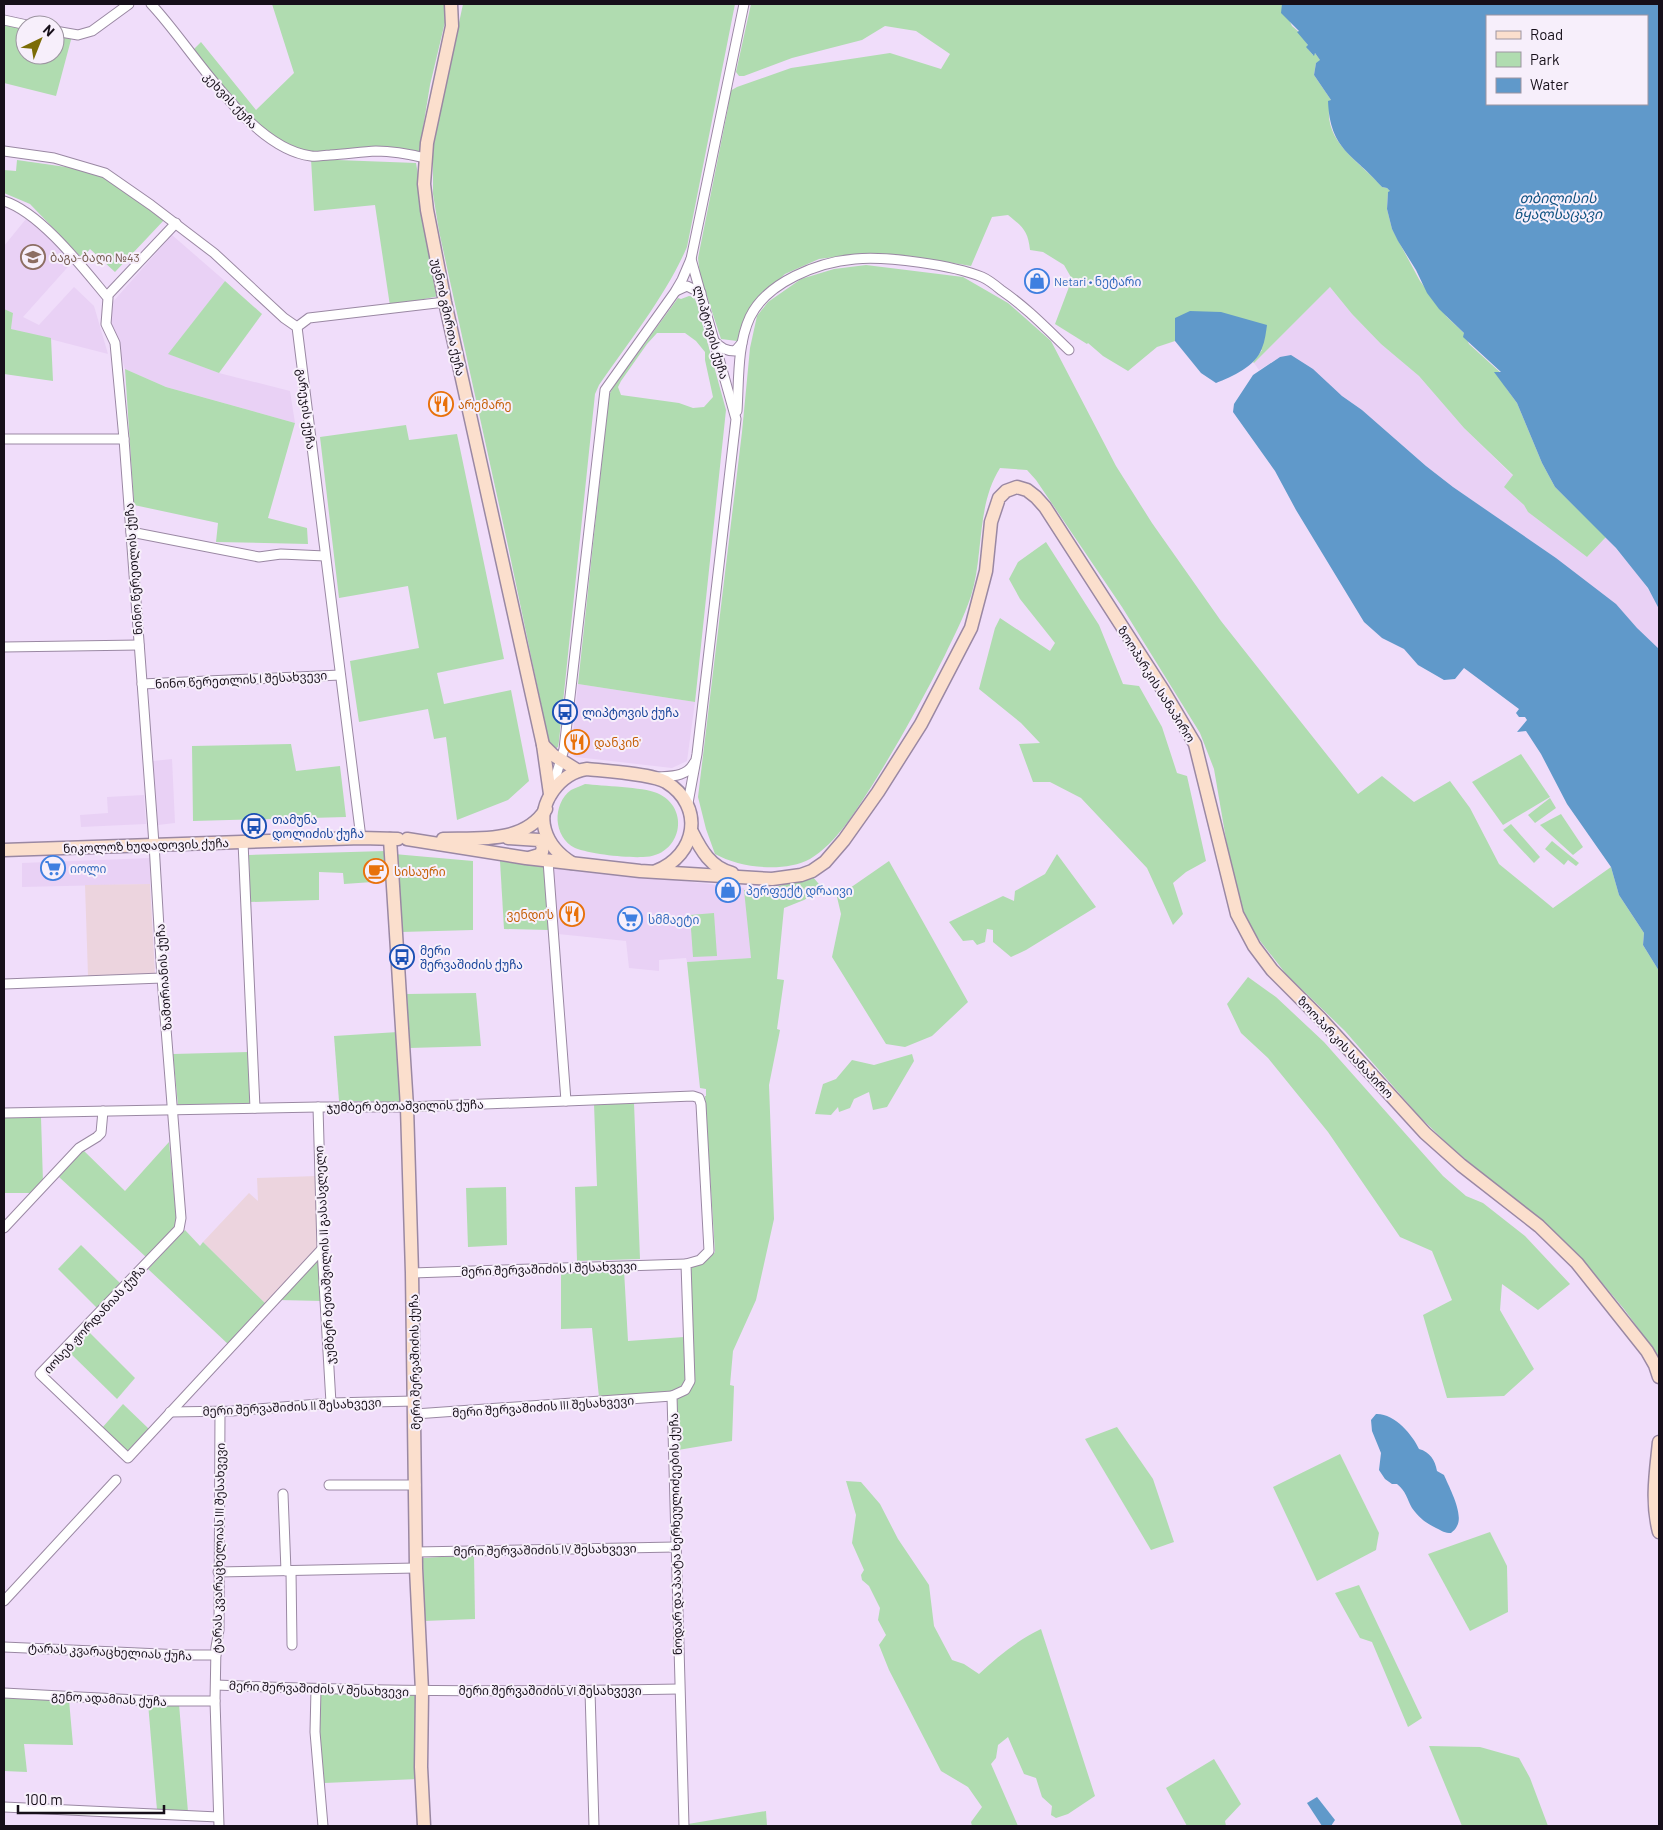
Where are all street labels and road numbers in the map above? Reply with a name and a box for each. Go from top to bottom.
street label: კეხვის ქუჩა [200,69,261,132]
street label: უცნობ გმირთა ქუჩა [429,257,468,377]
street label: ლიპტოვის ქუჩა [690,283,732,381]
street label: გარეჯის ქუჩა [294,368,319,450]
street label: ნინო წერეთლის ქუჩა [121,502,147,635]
street label: ზოოპარკის სანაპირო [1115,623,1198,745]
street label: ნინო წერეთლის I შესახვევი [154,667,328,693]
street label: ნიკოლოზ ხუდადოვის ქუჩა [63,835,229,857]
street label: ზამთრიანის ქუჩა [152,923,175,1031]
street label: ზოოპარკის სანაპირო [1294,993,1397,1101]
street label: ჯუმბერ ბეთაშვილის ქუჩა [326,1097,484,1115]
street label: ჯუმბერ ბეთაშვილის II გასასვლელი [311,1145,339,1365]
street label: მერი შერვაშიძის I შესახვევი [461,1258,637,1279]
street label: იოსებ ჟორდანიას ქუჩა [40,1262,149,1377]
street label: მერი შერვაშიძის ქუჩა [406,1294,423,1430]
street label: მერი შერვაშიძის III შესახვევი [452,1393,635,1420]
street label: მერი შერვაშიძის II შესახვევი [202,1394,382,1419]
street label: ნოდარ და პაატა ხერხეულიძეების ქუჩა [666,1413,686,1655]
street label: ტარას კვარაცხელიას III შესახვევი [209,1442,229,1653]
street label: მერი შერვაშიძის IV შესახვევი [453,1540,637,1559]
street label: ტარას კვარაცხელიას ქუჩა [28,1640,192,1664]
street label: მერი შერვაშიძის V შესახვევი [229,1678,409,1699]
street label: მერი შერვაშიძის VI შესახვევი [458,1683,642,1698]
street label: გენო ადამიას ქუჩა [51,1688,167,1710]

